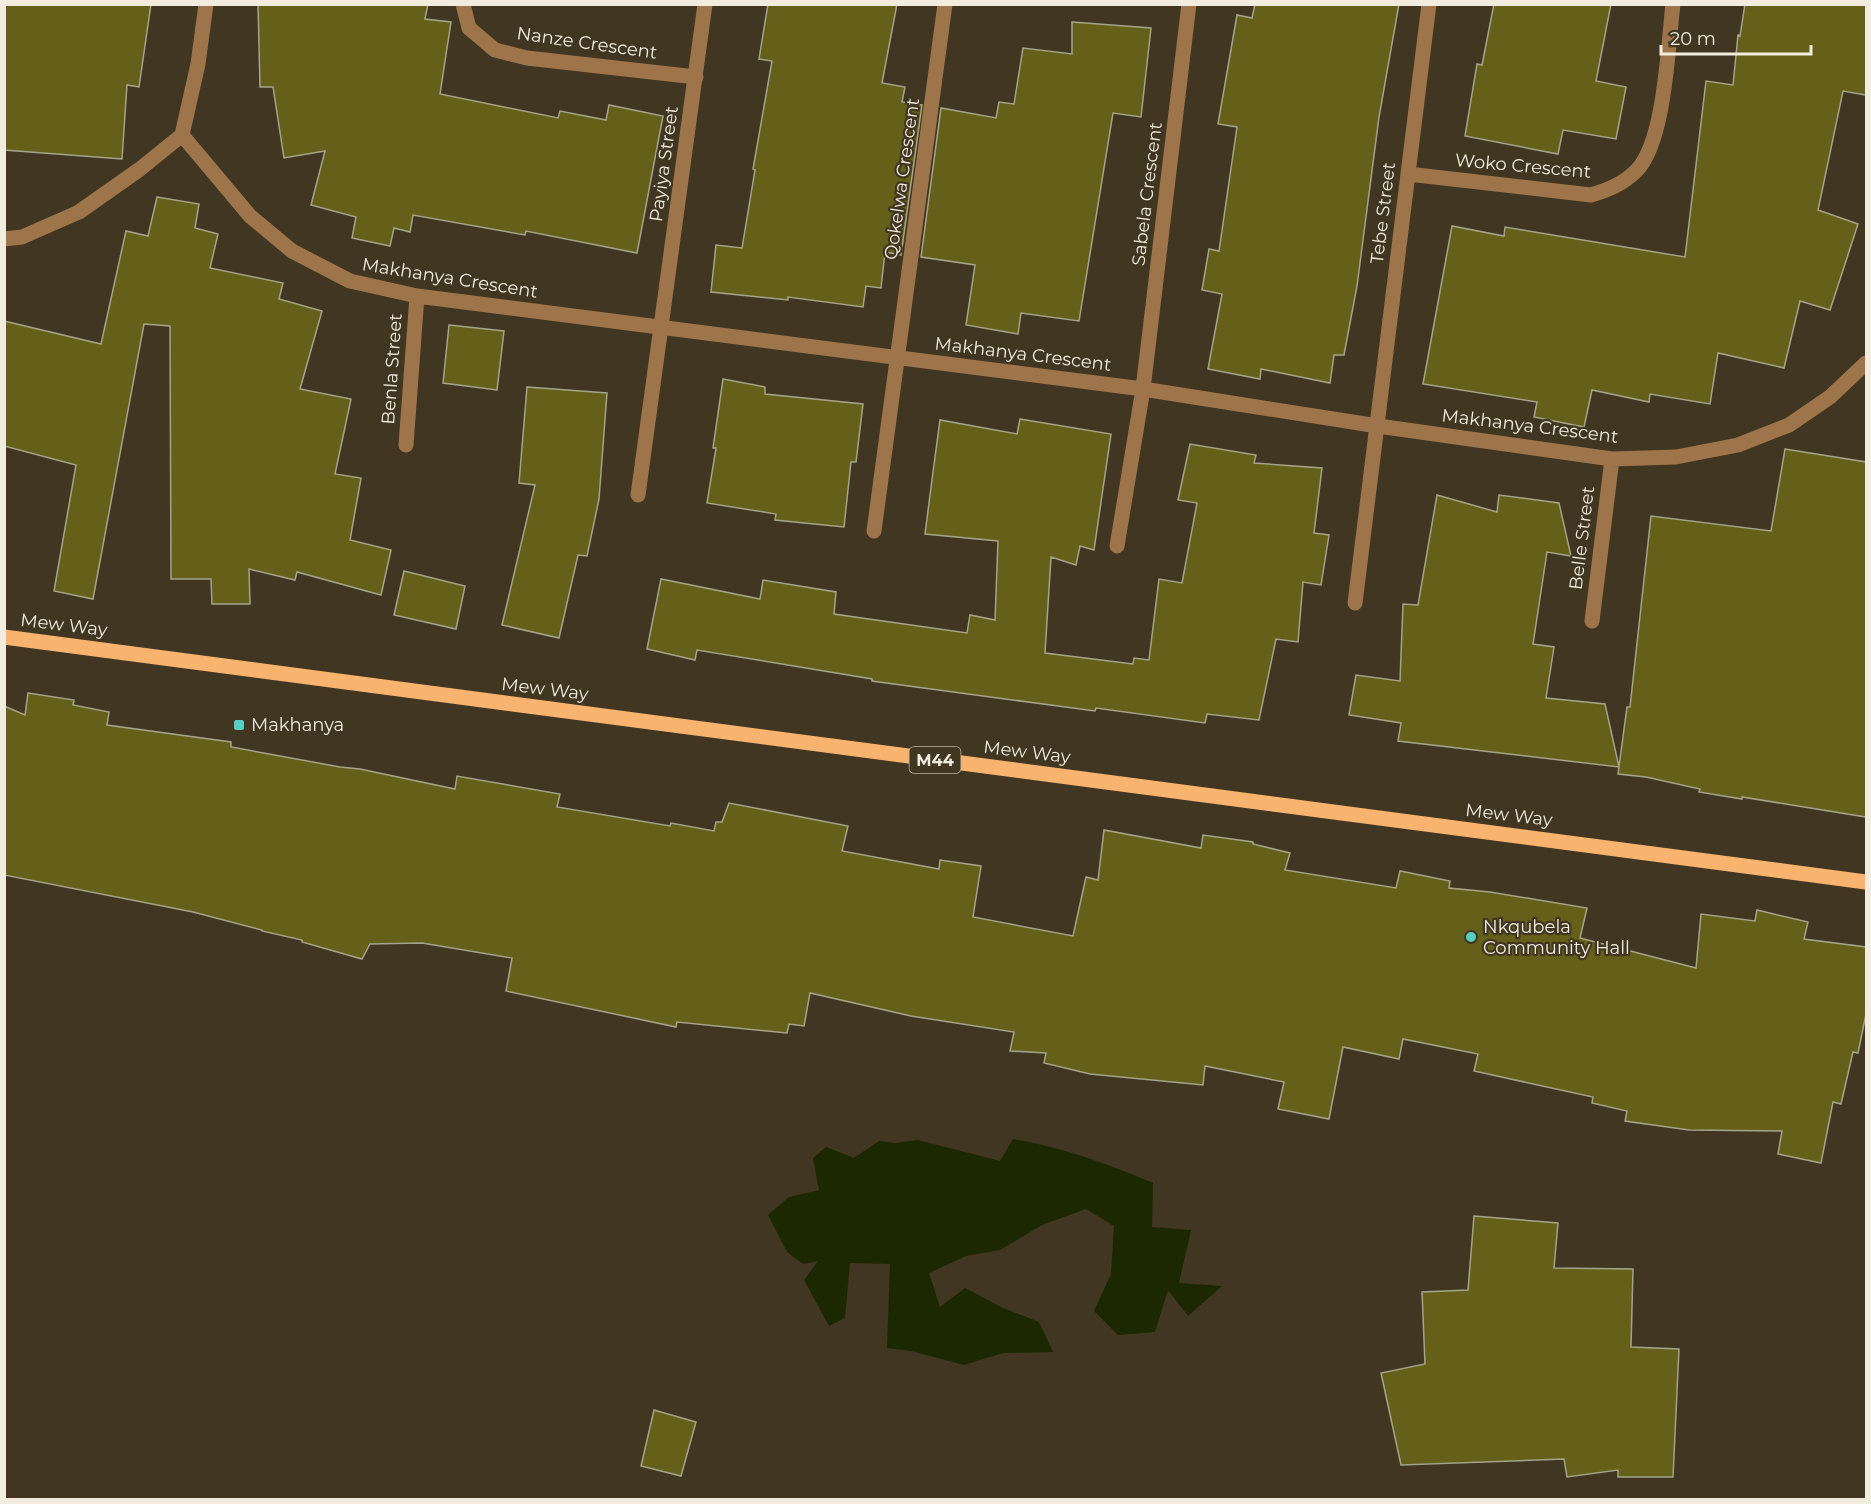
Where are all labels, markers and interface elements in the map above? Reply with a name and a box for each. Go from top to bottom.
scale bar [1661,18,1811,56]
street label: Nanze Crescent [515,22,659,64]
text: 20 m [1670,28,1716,50]
street label: Qokelwa Crescent [880,97,924,261]
street label: Payiya Street [645,105,683,223]
street label: Sabela Crescent [1127,121,1167,267]
street label: Woko Crescent [1454,149,1592,183]
street label: Tebe Street [1366,161,1400,265]
street label: Makhanya Crescent [361,253,539,303]
street label: Benla Street [377,313,407,425]
street label: Makhanya Crescent [933,332,1113,376]
street label: Makhanya Crescent [1440,404,1620,448]
street label: Belle Street [1565,485,1599,591]
street label: Mew Way [19,609,109,641]
street label: Mew Way [500,673,590,705]
place label: Makhanya [251,714,344,736]
marker: Makhanya [232,718,246,732]
street label: Mew Way [982,736,1072,768]
road number: M44 [910,747,960,773]
street label: Mew Way [1464,799,1554,831]
place label: Nkqubela Community Hall [1483,916,1630,959]
marker: Nkqubela Community Hall [1464,930,1478,944]

